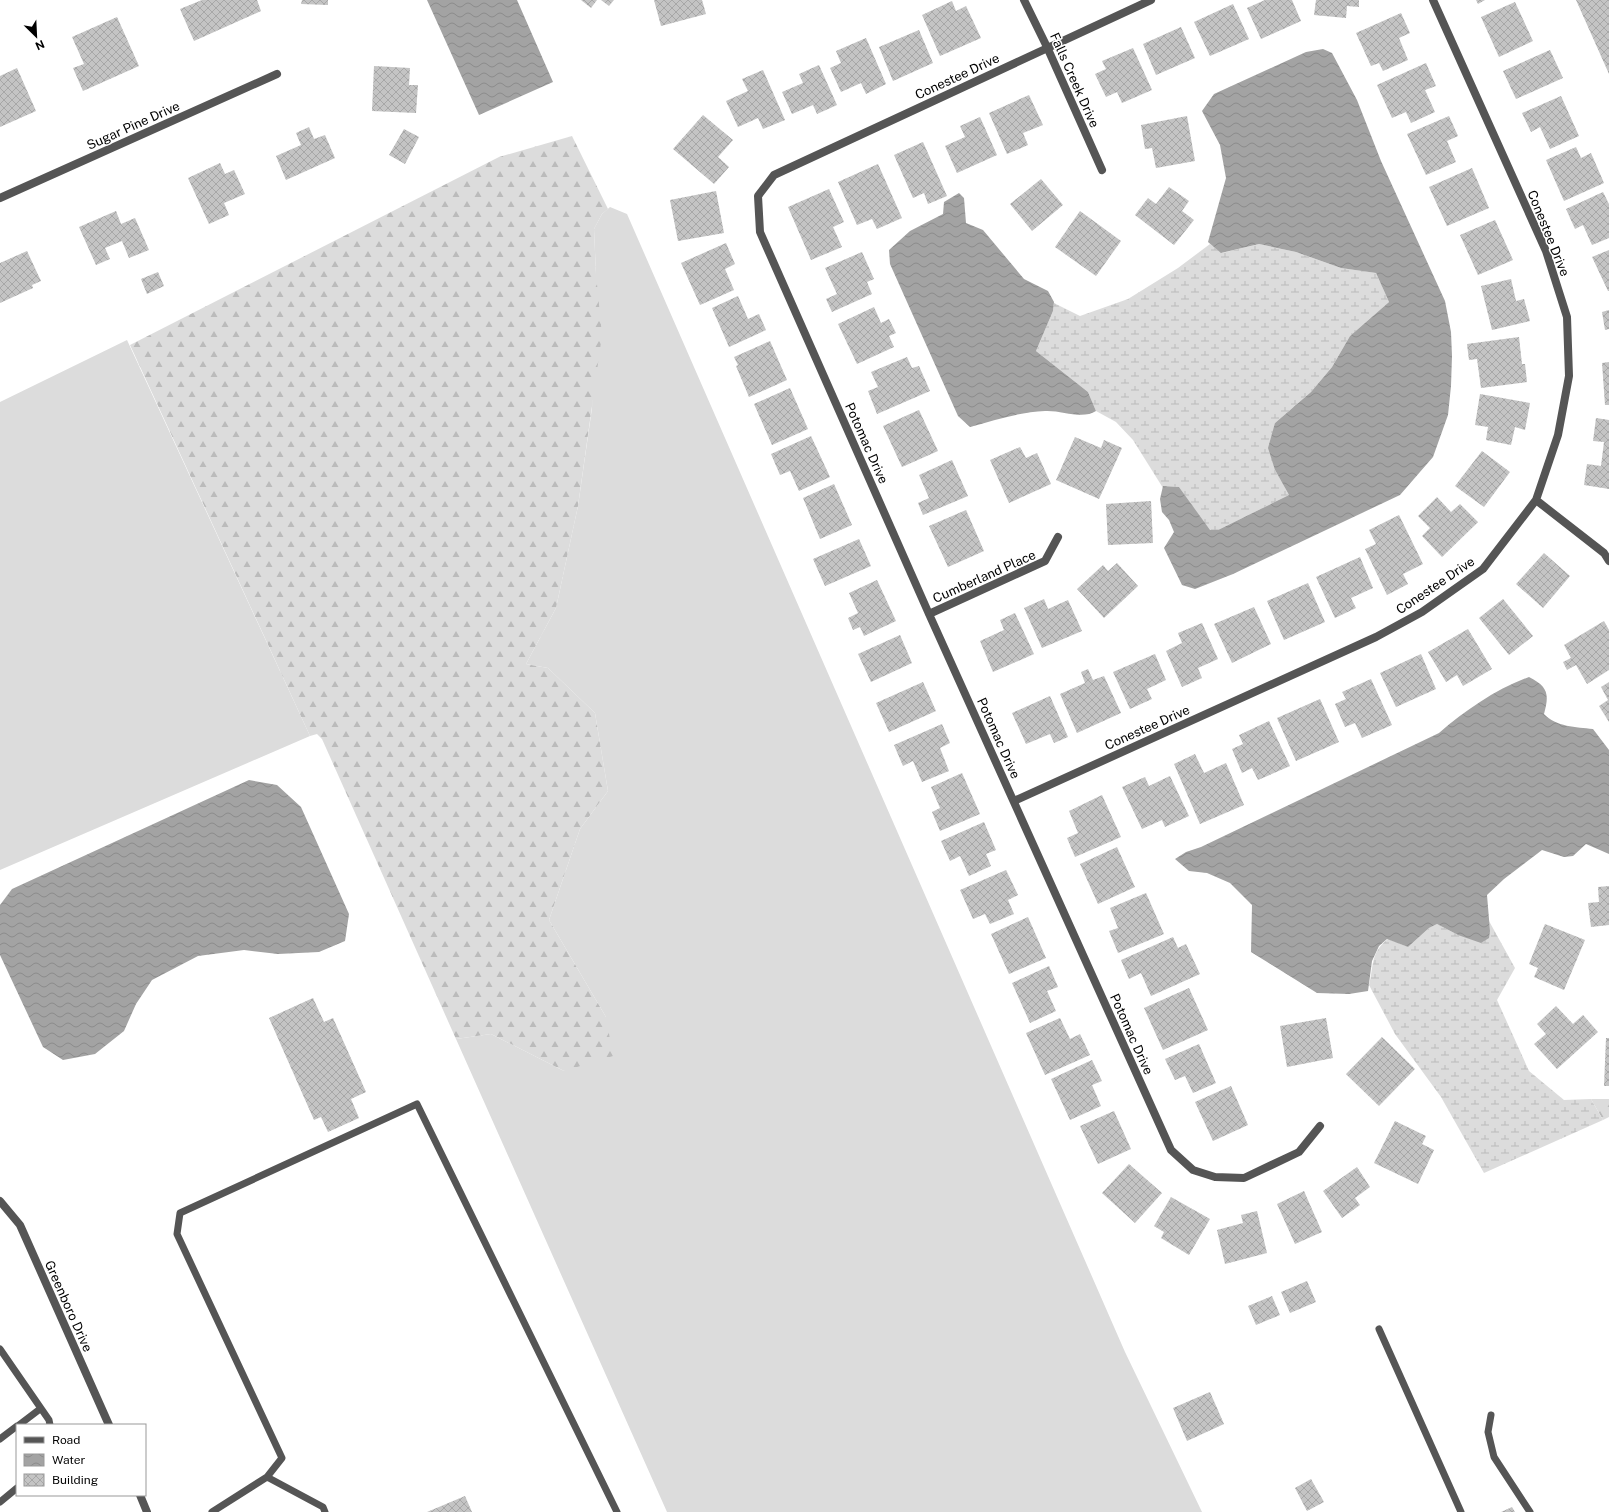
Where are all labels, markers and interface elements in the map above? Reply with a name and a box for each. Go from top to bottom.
north arrow [16,16,56,56]
street label: Falls Creek Drive [1047,30,1102,130]
text: N [34,38,46,52]
street label: Conestee Drive [913,50,1002,103]
street label: Sugar Pine Drive [84,98,182,153]
street label: Conestee Drive [1524,188,1573,278]
street label: Potomac Drive [842,400,891,486]
street label: Cumberland Place [930,547,1038,606]
street label: Conestee Drive [1393,554,1477,617]
street label: Potomac Drive [974,695,1023,781]
street label: Conestee Drive [1102,702,1192,753]
street label: Potomac Drive [1107,991,1156,1077]
street label: Greenboro Drive [42,1258,95,1354]
legend [16,1424,146,1496]
text: Road [52,1433,80,1447]
text: Water [52,1453,86,1467]
text: Building [52,1473,98,1487]

